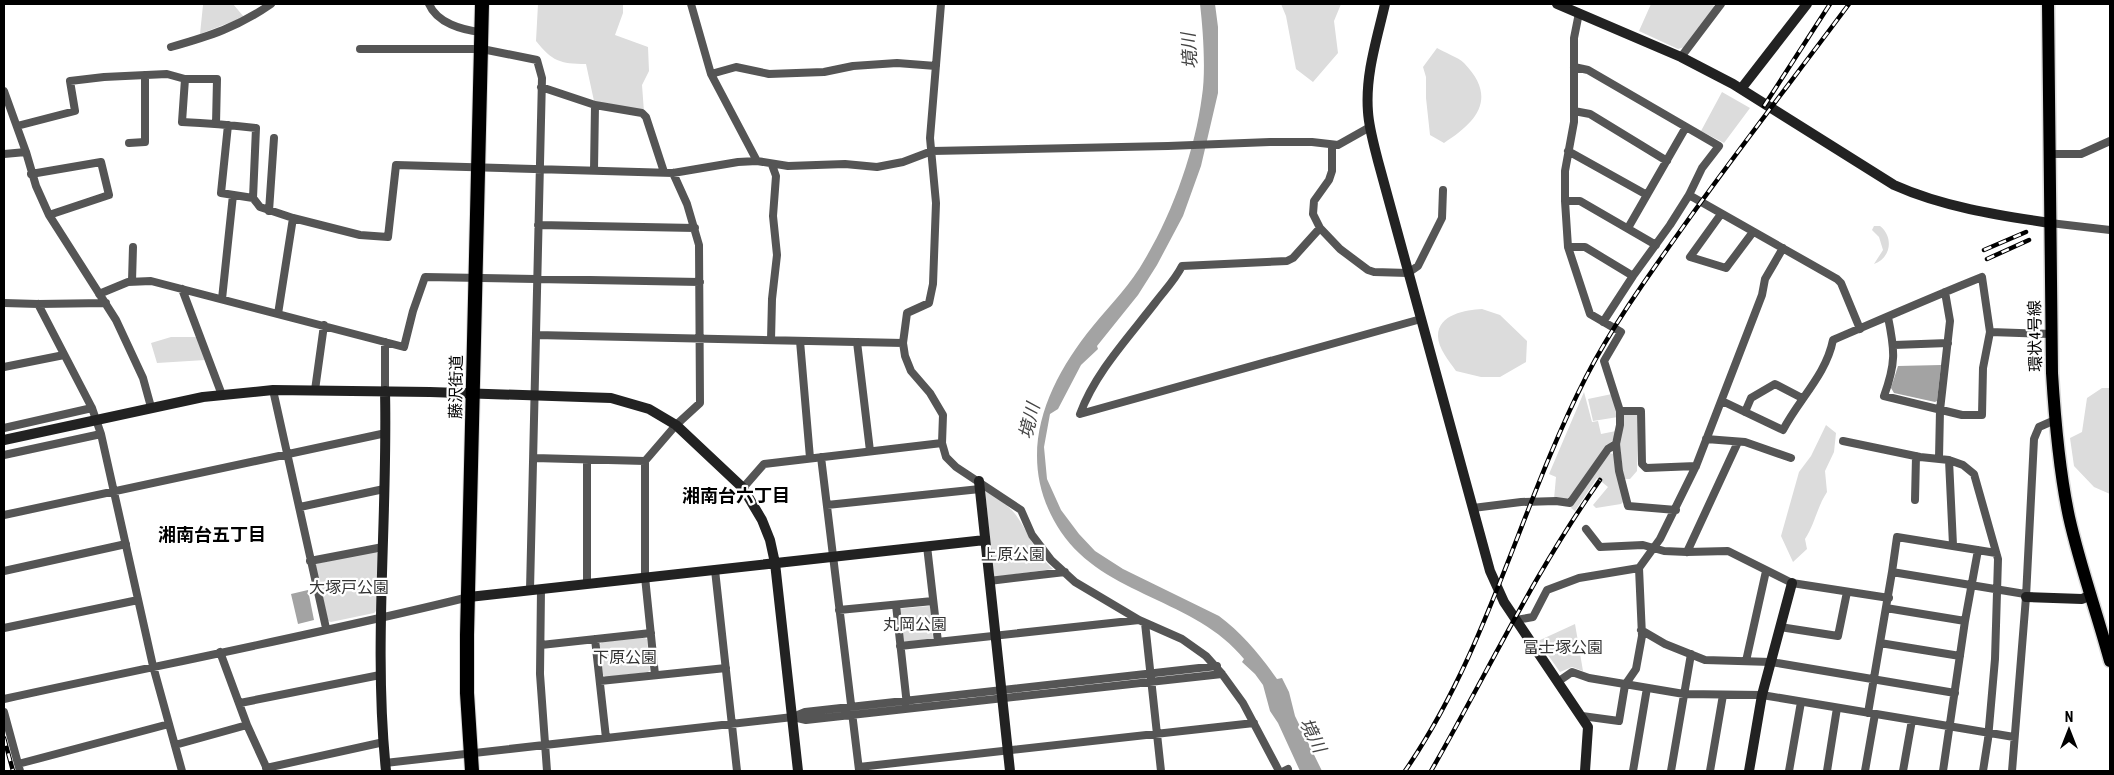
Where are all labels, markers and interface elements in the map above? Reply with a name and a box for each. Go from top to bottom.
water label: 境川 [1177,30,1201,70]
street label: 環状4号線 [2025,300,2045,372]
street label: 藤沢街道 [446,355,466,419]
water label: 境川 [1014,399,1044,441]
district label: 湘南台六丁目 [682,485,790,506]
district label: 湘南台五丁目 [158,524,266,545]
park label: 上原公園 [981,545,1045,564]
park label: 大塚戸公園 [309,578,389,597]
park label: 丸岡公園 [883,615,947,634]
park label: 富士塚公園 [1523,638,1603,657]
park label: 下原公園 [593,648,657,667]
north arrow [2044,705,2094,755]
text: N [2065,709,2073,725]
water label: 境川 [1296,714,1331,758]

